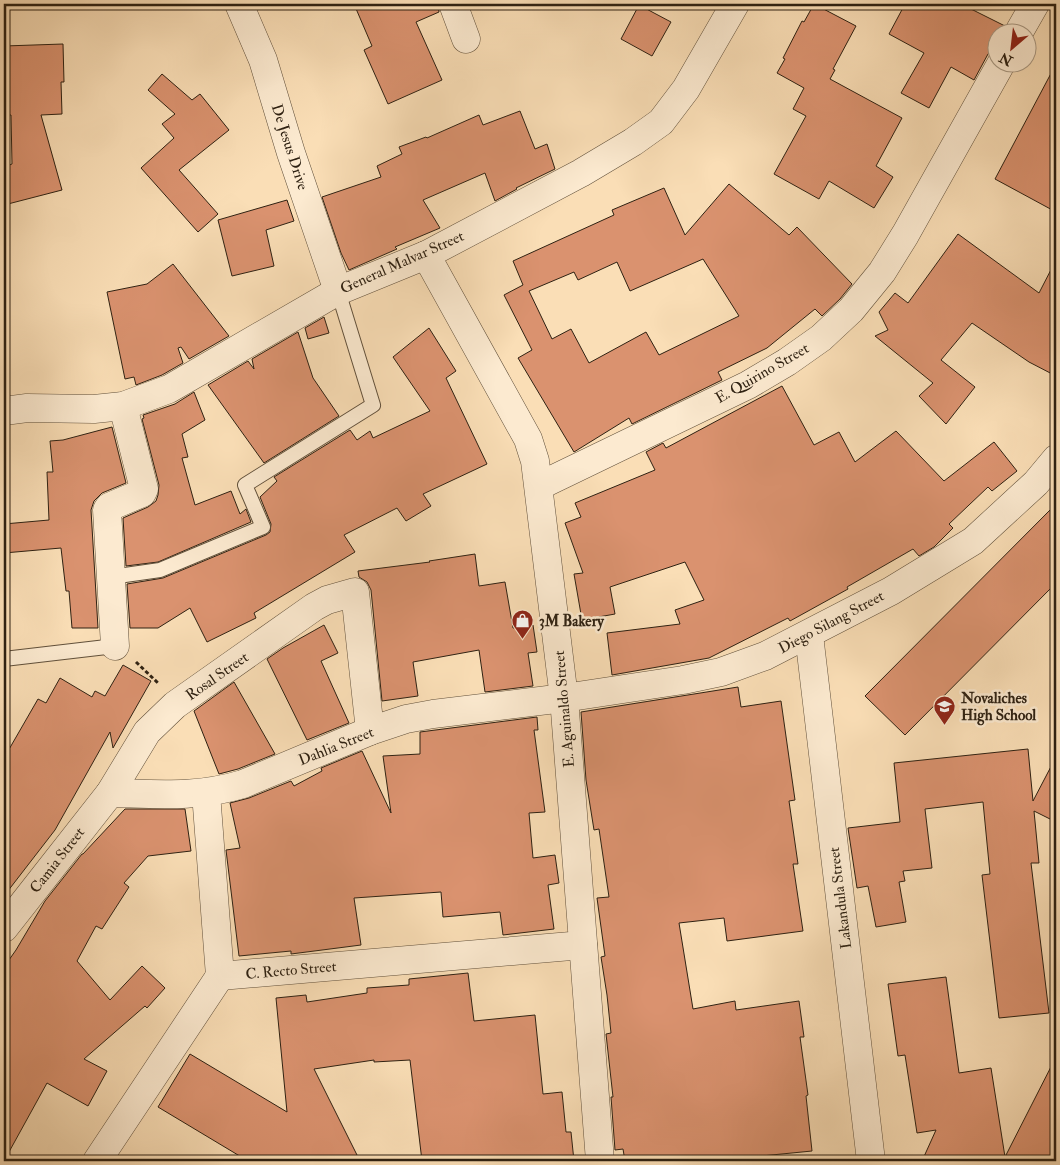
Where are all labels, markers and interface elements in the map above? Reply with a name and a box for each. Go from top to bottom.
north arrow [988,22,1038,72]
text: N [996,48,1017,70]
street label: De Jesus Drive [266,102,312,193]
street label: General Malvar Street [337,227,467,298]
street label: E. Quirino Street [712,339,813,408]
street label: Diego Silang Street [775,587,887,658]
shop icon: 3M Bakery [511,609,535,640]
place label: 3M Bakery [539,612,605,632]
street label: Rosal Street [182,648,252,705]
street label: E. Aguinaldo Street [550,650,579,768]
place label: Novaliches High School [960,689,1036,726]
school or university icon: Novaliches High School [933,695,957,726]
street label: Dahlia Street [296,723,377,770]
street label: Camia Street [26,824,89,897]
street label: Lakandula Street [825,846,856,950]
street label: C. Recto Street [245,957,337,984]

